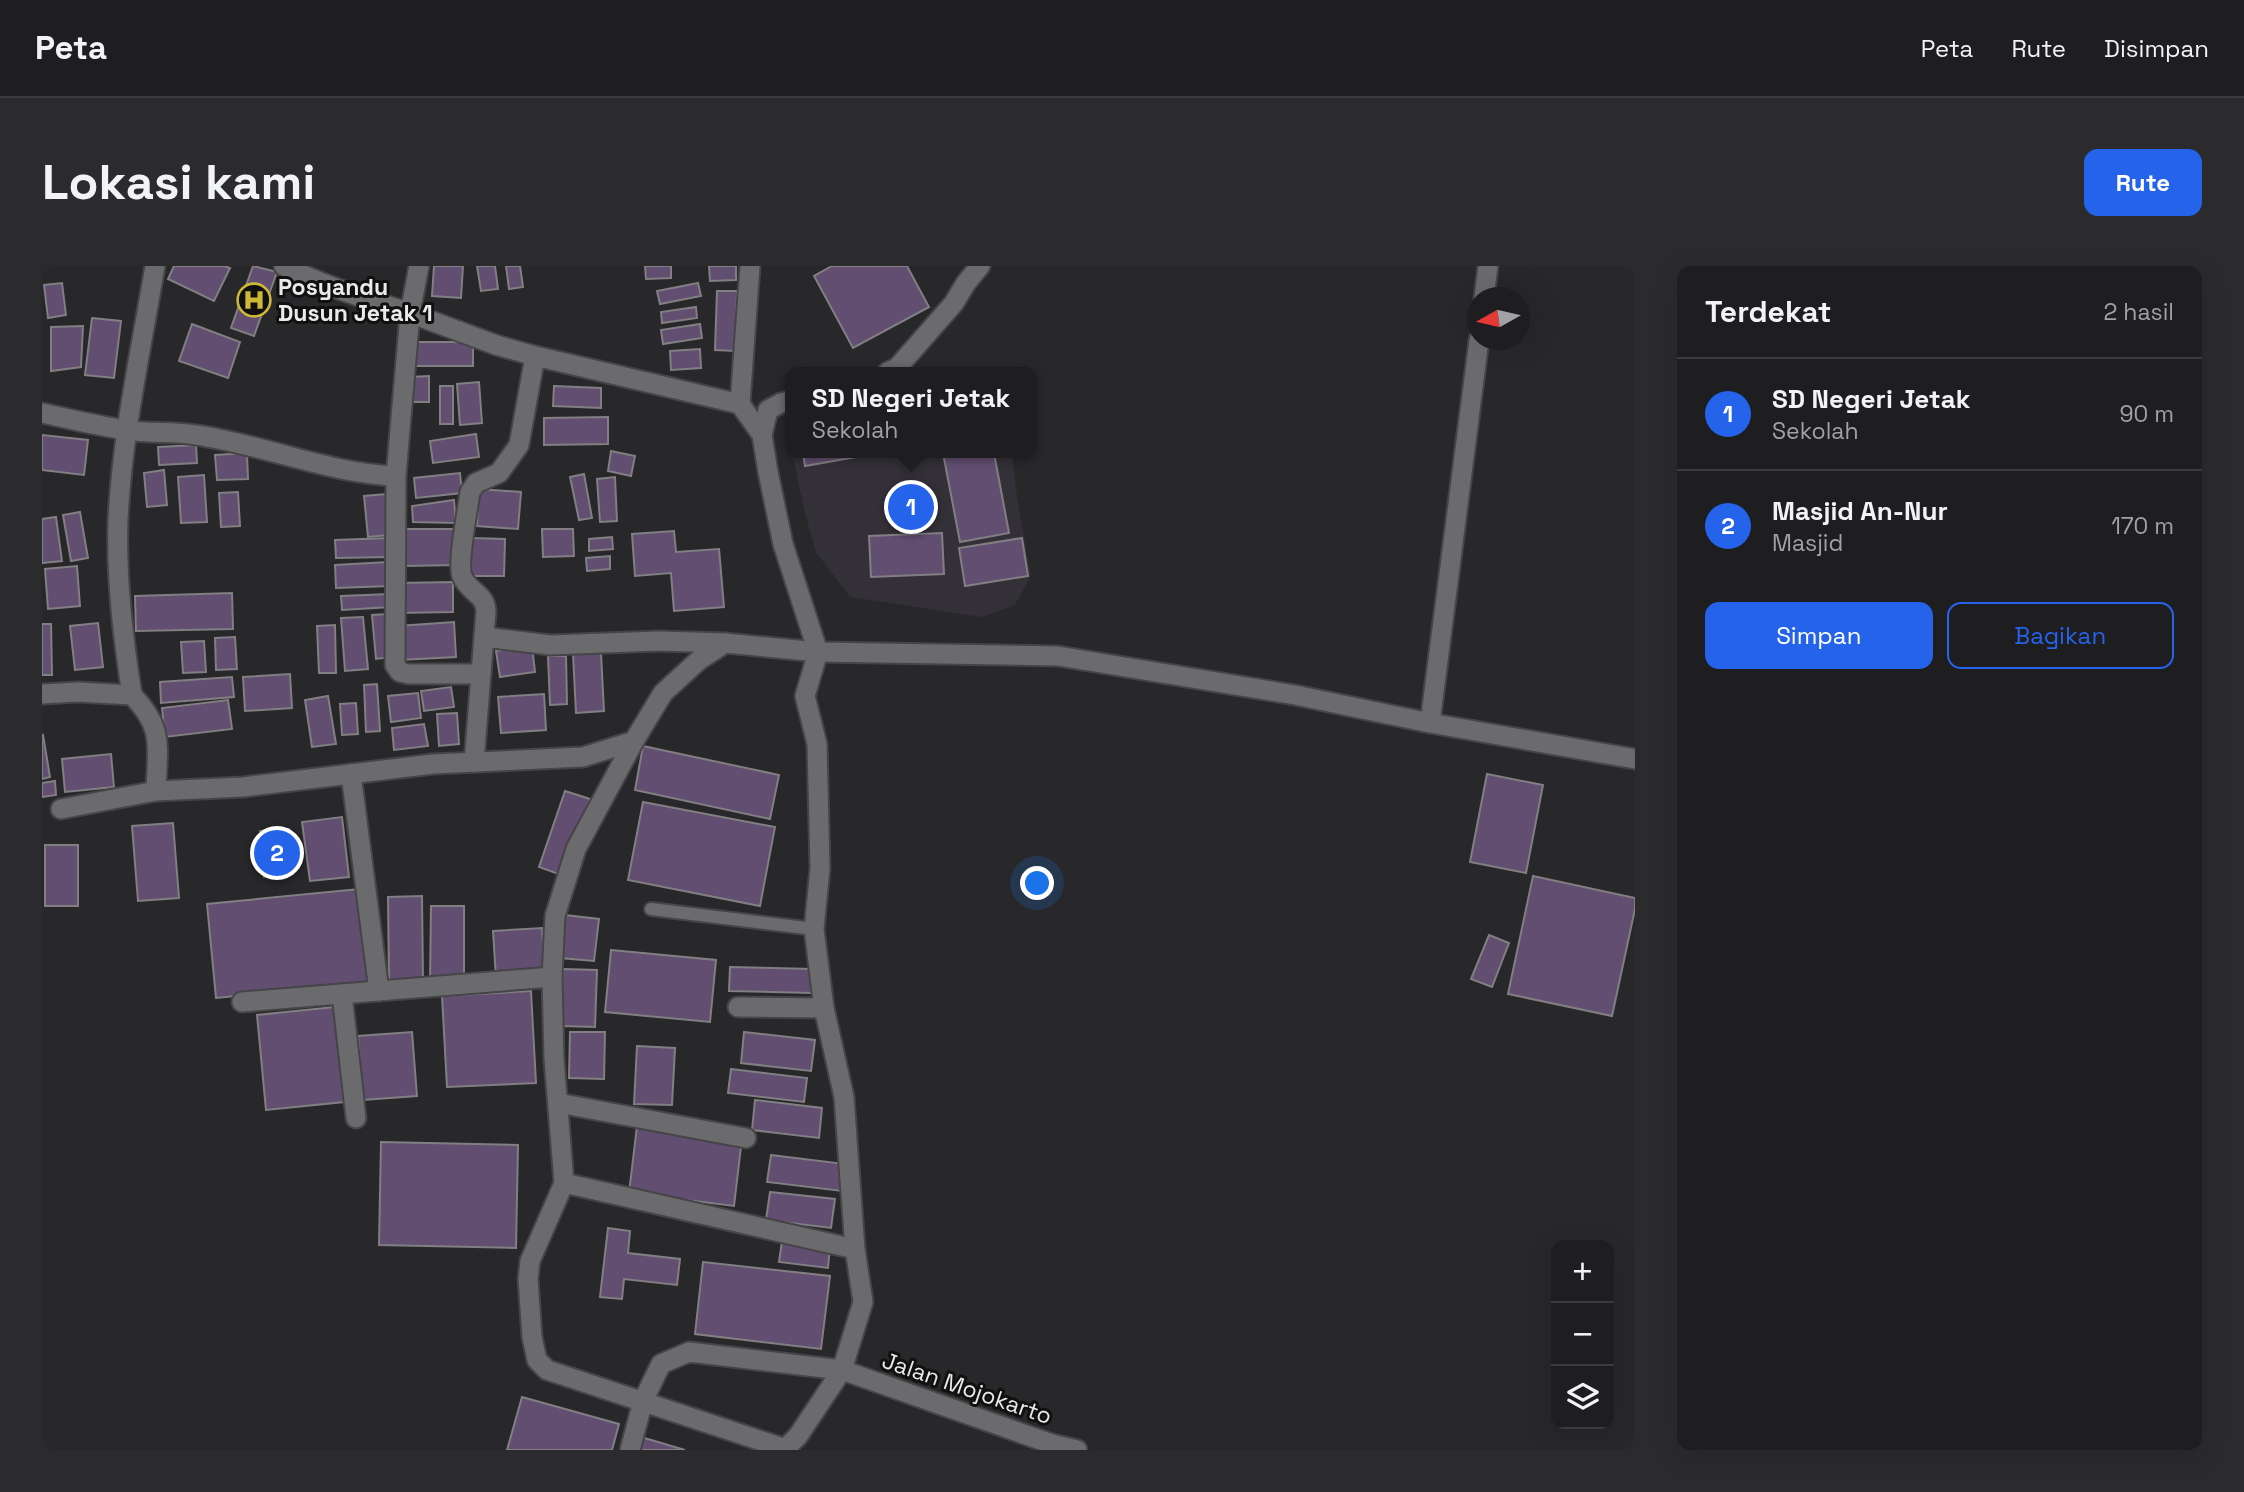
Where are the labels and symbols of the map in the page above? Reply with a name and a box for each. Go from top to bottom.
place label: Posyandu Dusun Jetak 1 [278,272,433,328]
hospital icon: Posyandu Dusun Jetak 1 [235,281,273,319]
north arrow [1467,287,1530,350]
pin: 1 [888,481,934,533]
pin: 2 [254,827,300,879]
your location [1020,866,1054,900]
street label: Jalan Mojokarto [878,1345,1056,1431]

